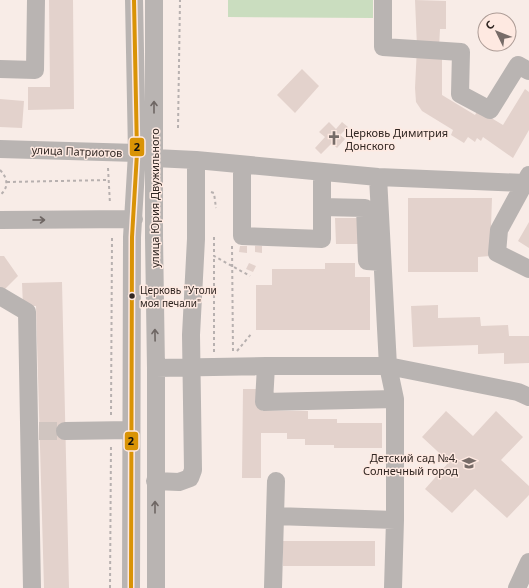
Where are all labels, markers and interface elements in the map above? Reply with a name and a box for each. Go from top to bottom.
north arrow [477,12,517,52]
text: С [481,17,497,33]
one-way arrow [150,101,158,114]
place label: Церковь Димитрия Донского [345,125,448,153]
street label: улица Юрия Двужильного [147,128,162,268]
church icon: Церковь Димитрия Донского [326,130,342,146]
line badge: 2 [129,137,145,157]
text: 2 [134,139,140,154]
street label: улица Патриотов [31,142,123,160]
one-way arrow [32,216,45,224]
place label: Церковь "Утоли моя печали" [140,283,217,310]
marker: Церковь "Утоли моя печали" [127,291,137,301]
one-way arrow [151,329,159,342]
line badge: 2 [124,431,139,451]
text: 2 [128,433,134,448]
place label: Детский сад №4, Солнечный город [363,450,458,478]
school or university icon: Детский сад №4, Солнечный город [461,455,477,471]
one-way arrow [151,501,159,514]

